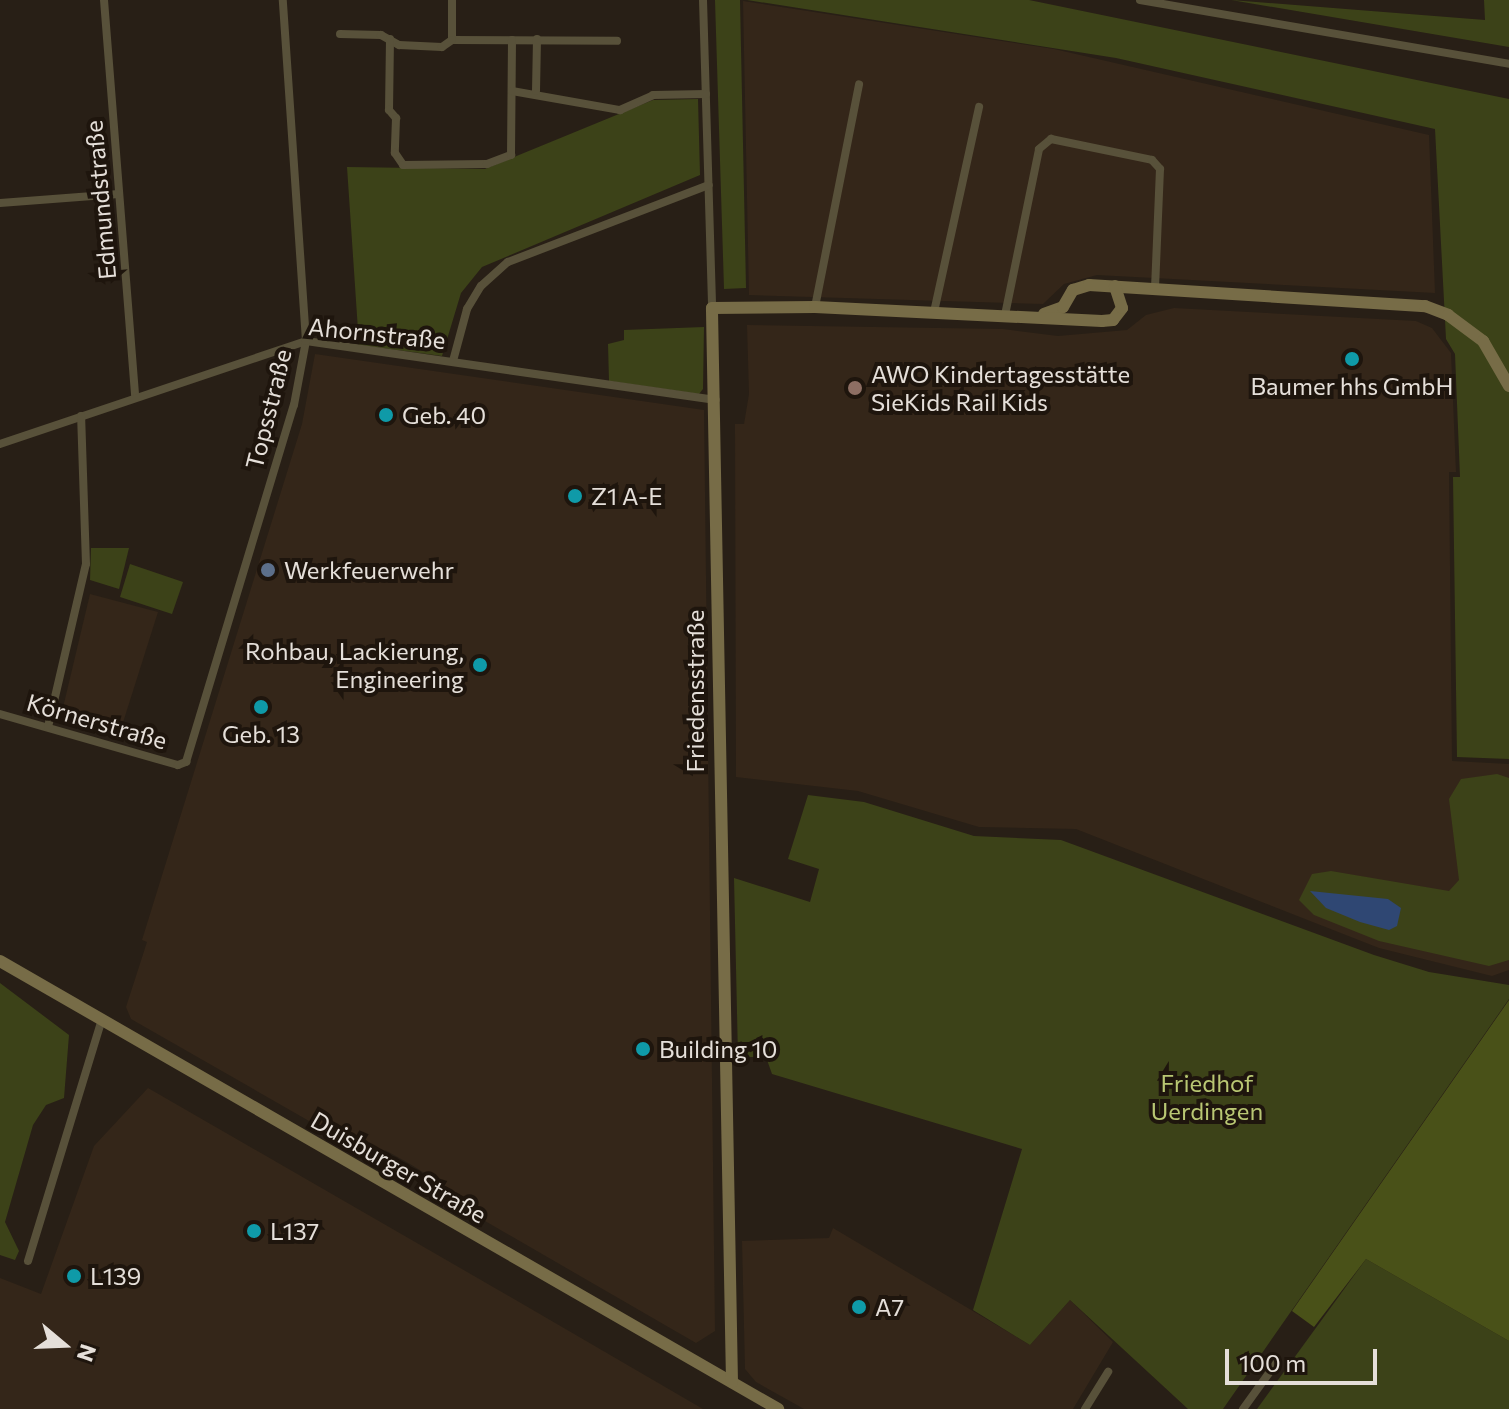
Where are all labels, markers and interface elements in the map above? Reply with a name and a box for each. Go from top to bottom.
street label: Edmundstraße [79,119,121,281]
street label: Ahornstraße [307,311,447,355]
street label: Topsstraße [239,346,297,472]
marker: Baumer hhs GmbH [1343,350,1361,368]
place label: AWO Kindertagesstätte SieKids Rail Kids [871,360,1130,416]
place label: Baumer hhs GmbH [1251,372,1453,400]
marker: AWO Kindertagesstätte SieKids Rail Kids [846,379,864,397]
place label: Geb. 40 [402,401,486,429]
marker: Geb. 40 [377,406,395,424]
place label: Z1 A-E [591,482,662,510]
marker: Z1 A-E [566,487,584,505]
place label: Werkfeuerwehr [284,556,454,584]
marker: Werkfeuerwehr [259,561,277,579]
street label: Friedensstraße [681,610,709,772]
place label: Rohbau, Lackierung, Engineering [245,637,464,693]
marker: Rohbau, Lackierung, Engineering [471,656,489,674]
street label: Körnerstraße [24,687,170,755]
marker: Geb. 13 [252,698,270,716]
place label: Geb. 13 [222,720,300,748]
place label: Building 10 [659,1035,777,1063]
marker: Building 10 [634,1040,652,1058]
park label: Friedhof Uerdingen [1151,1069,1263,1125]
street label: Duisburger Straße [306,1105,492,1229]
place label: L137 [270,1217,319,1245]
marker: L137 [245,1222,263,1240]
place label: L139 [90,1262,141,1290]
marker: L139 [65,1267,83,1285]
place label: A7 [875,1293,904,1321]
marker: A7 [850,1298,868,1316]
north arrow [24,1305,104,1385]
scale bar [1229,1333,1381,1383]
text: N [72,1341,103,1365]
text: 100 m [1239,1348,1306,1377]

